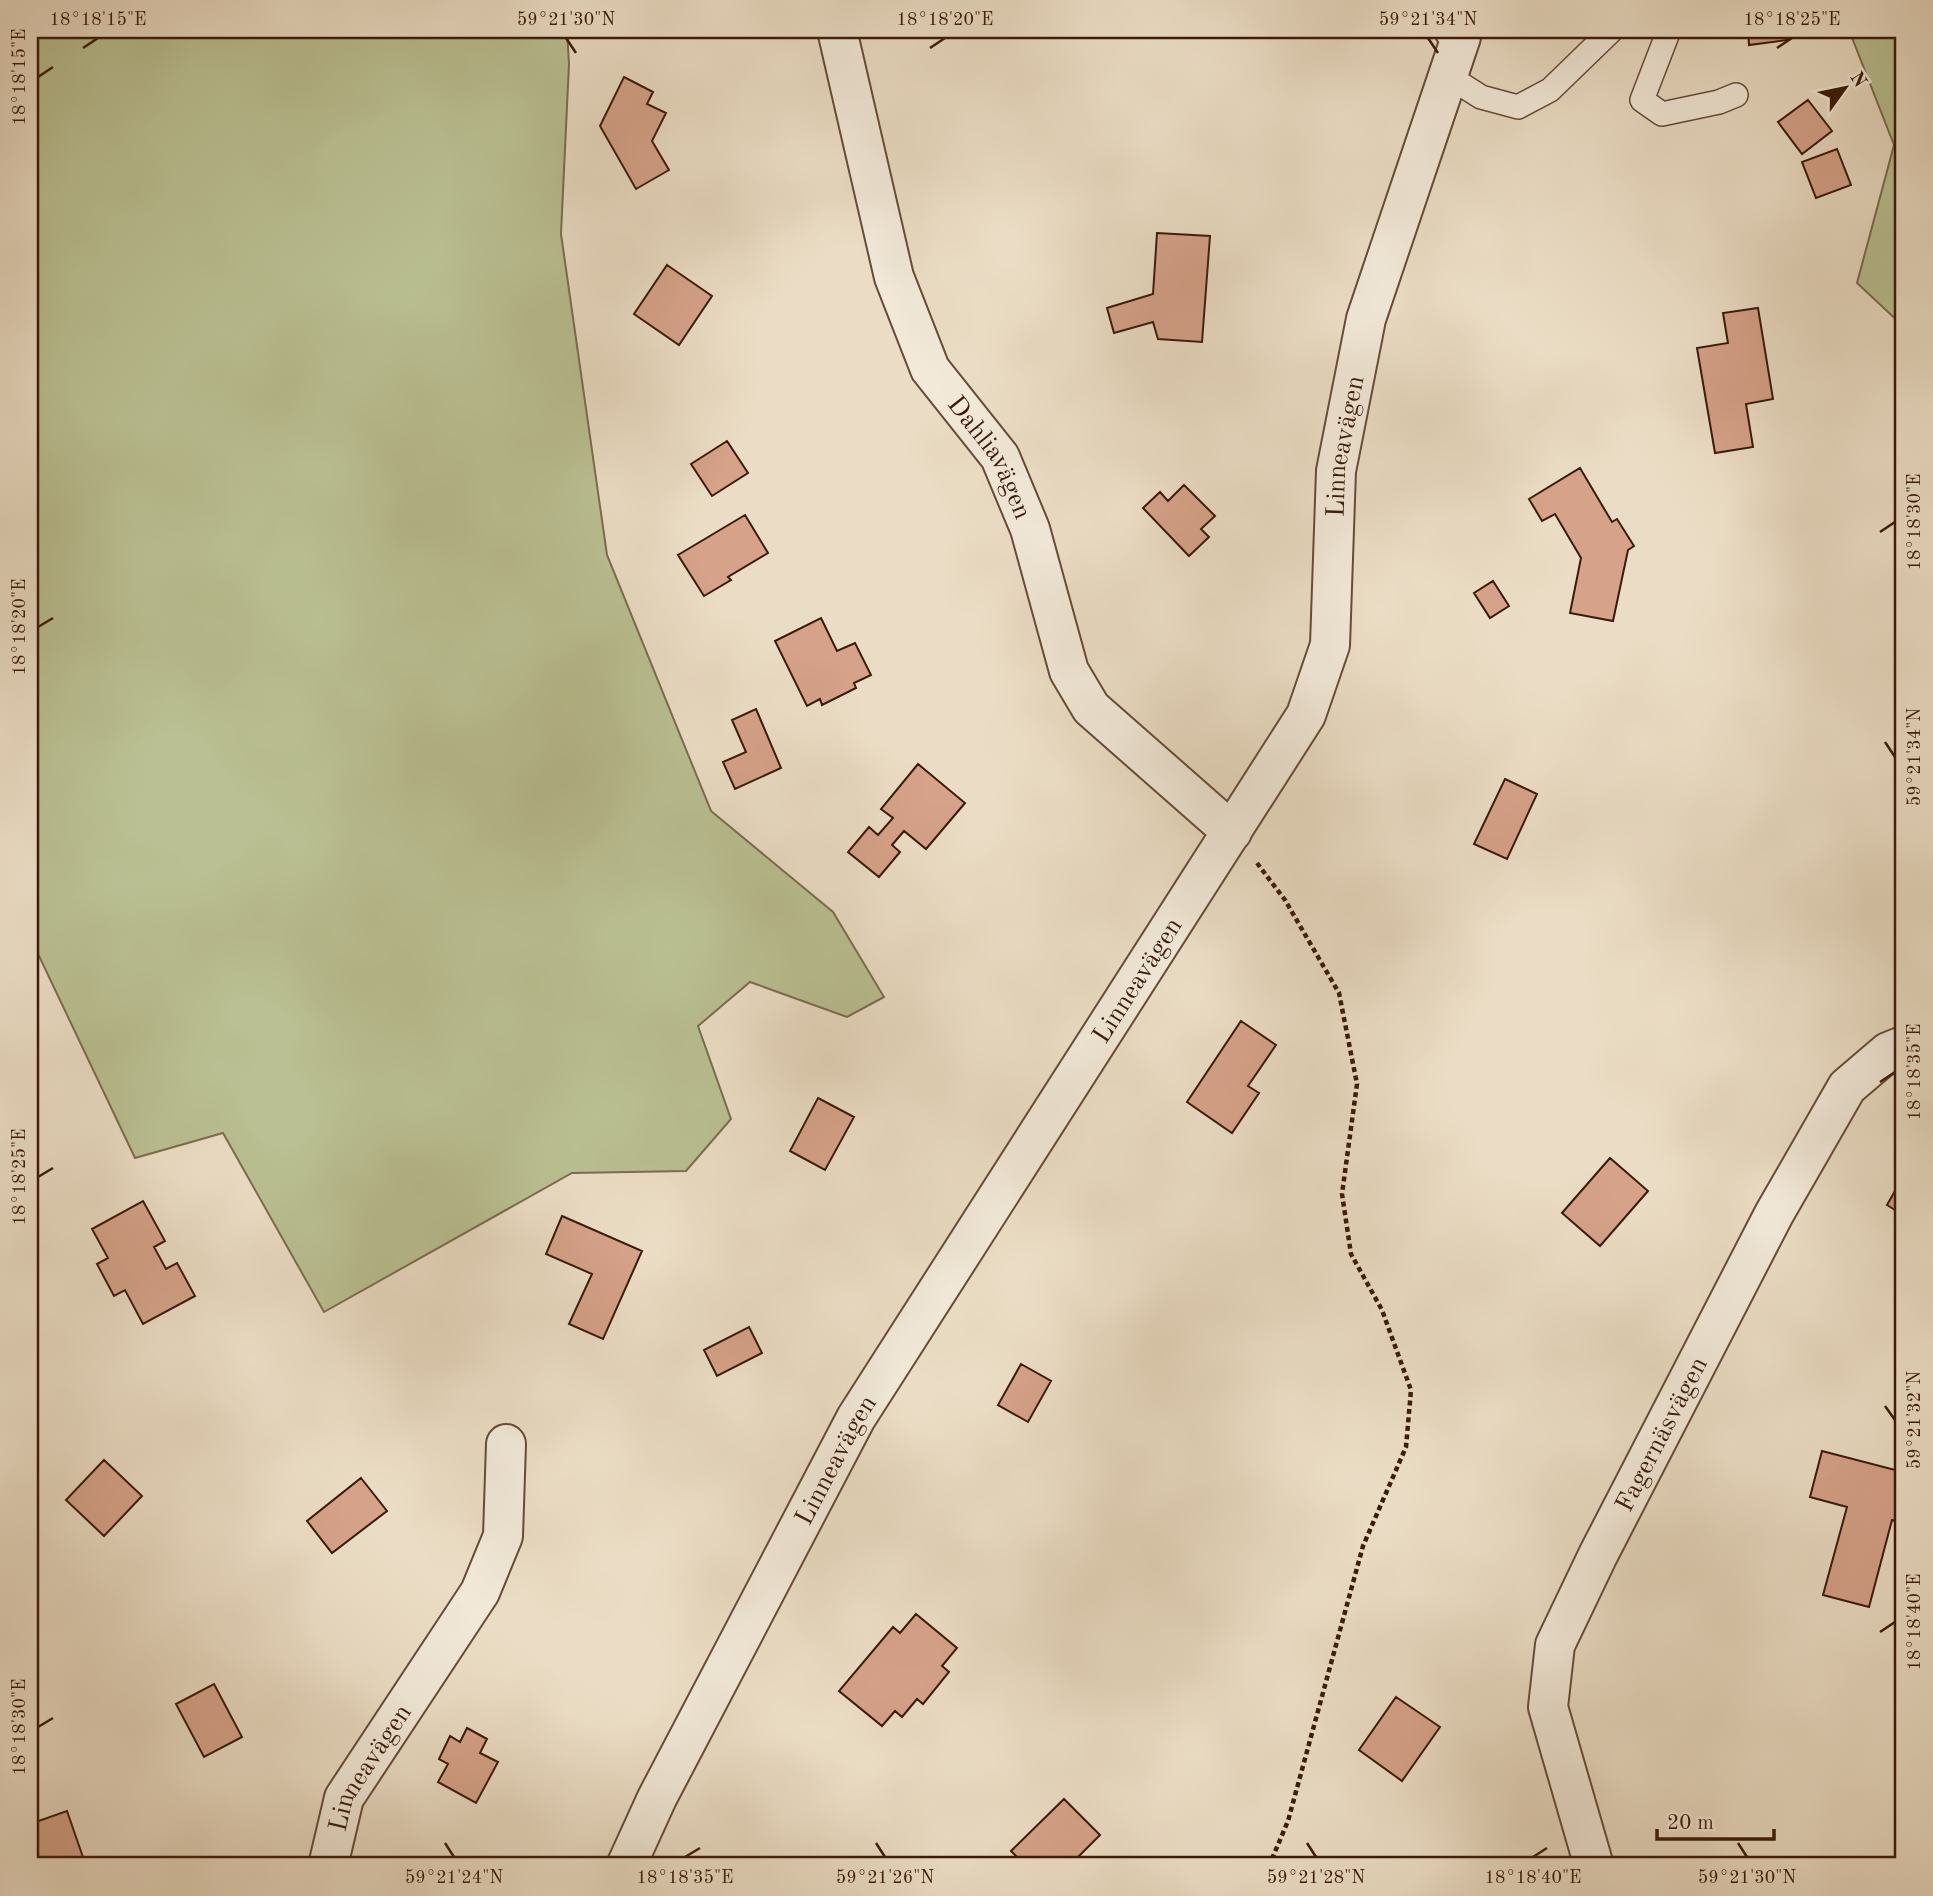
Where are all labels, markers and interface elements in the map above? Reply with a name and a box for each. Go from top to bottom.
text: 18°18'15"E [50,11,146,29]
text: 59°21'30"N [517,11,615,29]
text: 18°18'20"E [897,11,993,29]
text: 59°21'34"N [1379,11,1477,29]
text: 18°18'25"E [1744,11,1840,29]
text: 18°18'15"E [11,29,29,125]
north arrow [1811,52,1881,122]
text: N [1845,69,1869,92]
street label: Linneavägen [1323,374,1370,518]
street label: Dahliavägen [942,392,1035,523]
text: 18°18'30"E [1906,474,1924,570]
text: 18°18'20"E [11,579,29,675]
text: 59°21'34"N [1906,708,1924,806]
street label: Linneavägen [1089,914,1188,1048]
text: 18°18'35"E [1906,1024,1924,1120]
text: 18°18'25"E [11,1129,29,1225]
street label: Fagernäsvägen [1612,1353,1713,1516]
text: 59°21'32"N [1906,1371,1924,1469]
street label: Linneavägen [791,1391,882,1530]
text: 18°18'40"E [1906,1574,1924,1670]
text: 18°18'30"E [11,1679,29,1775]
street label: Linneavägen [326,1700,417,1834]
scale bar [1657,1798,1774,1842]
text: 20 m [1667,1813,1714,1834]
text: 59°21'24"N [405,1869,503,1887]
text: 18°18'35"E [637,1869,733,1887]
text: 59°21'26"N [836,1869,934,1887]
text: 59°21'28"N [1267,1869,1365,1887]
text: 18°18'40"E [1485,1869,1581,1887]
text: 59°21'30"N [1698,1869,1796,1887]

